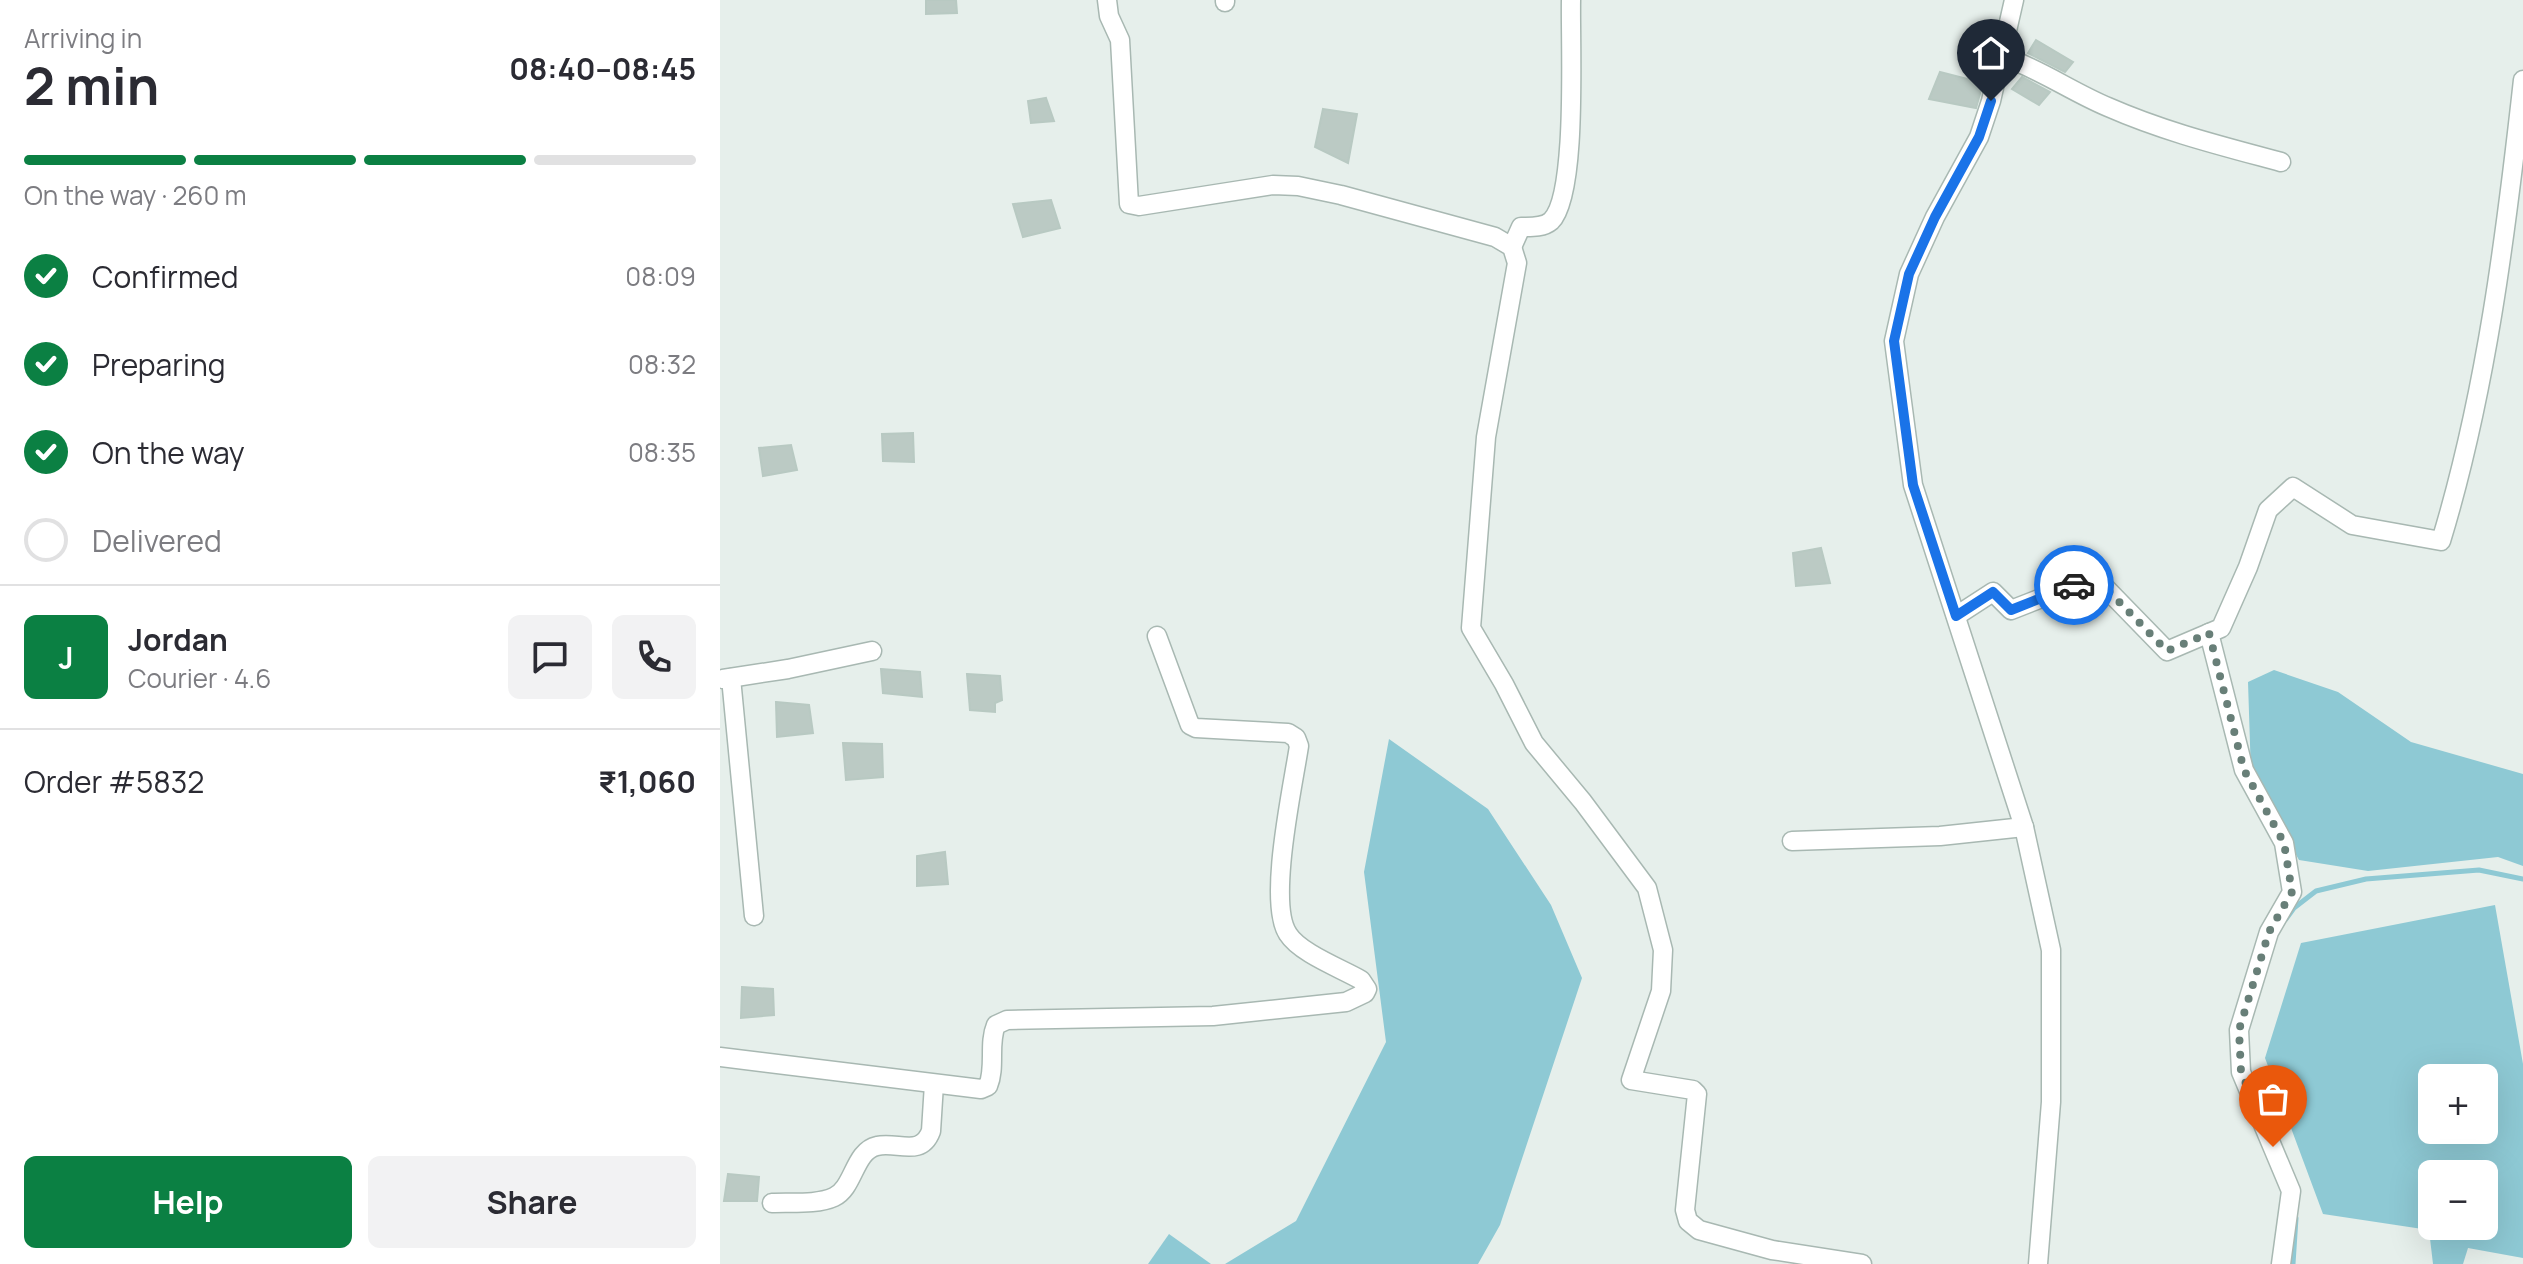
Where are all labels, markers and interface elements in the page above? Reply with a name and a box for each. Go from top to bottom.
pin [1957,19,2025,101]
text: Arriving in [24,20,142,56]
icon: home [1969,31,2013,75]
text: 08:40–08:45 [509,48,696,89]
text: 2 min [24,50,159,121]
text: On the way · 260 m [24,177,247,213]
icon: check [24,254,68,298]
text: Confirmed [92,256,239,297]
text: 08:09 [625,258,696,294]
icon: check [24,342,68,386]
text: Preparing [92,344,226,385]
text: 08:32 [628,346,696,382]
icon: check [24,430,68,474]
text: On the way [92,432,245,473]
text: 08:35 [628,434,696,470]
text: Delivered [92,520,222,561]
courier [2034,545,2114,625]
icon: car [2052,563,2096,607]
button: chat [508,615,592,699]
button: phone [612,615,696,699]
text: Jordan [128,619,228,660]
text: J [58,637,74,678]
text: Courier · 4.6 [128,660,271,696]
text: Order #5832 [24,761,204,802]
text: ₹1,060 [598,761,696,802]
map controls [2418,1064,2498,1240]
button: + [2418,1064,2498,1144]
pin [2239,1065,2307,1147]
icon: bag [2251,1077,2295,1121]
button: Help [24,1156,352,1248]
button: Share [368,1156,696,1248]
button: − [2418,1160,2498,1240]

